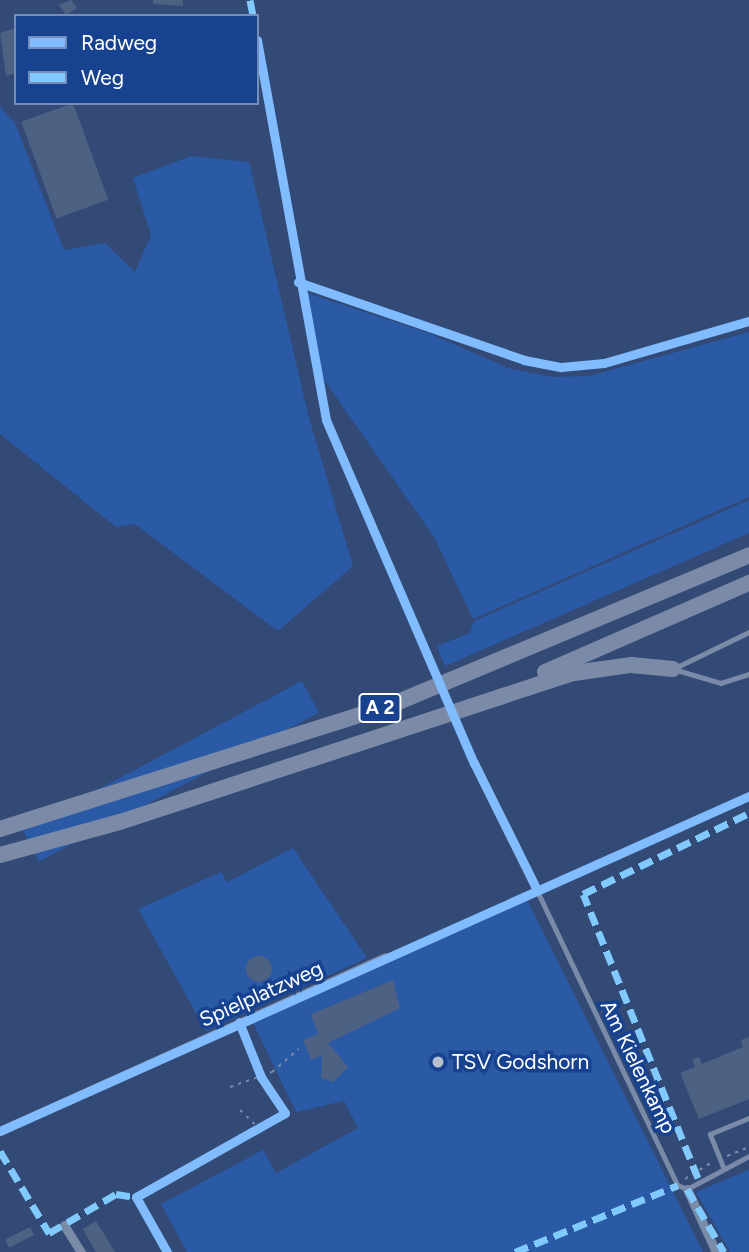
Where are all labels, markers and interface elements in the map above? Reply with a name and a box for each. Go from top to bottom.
legend [14,14,259,105]
text: Radweg [81,30,157,55]
text: Weg [81,65,124,90]
road number: A 2 [357,692,403,723]
street label: Spielplatzweg [195,956,327,1032]
street label: Am Kielenkamp [595,996,681,1138]
place label: TSV Godshorn [452,1049,589,1075]
marker: TSV Godshorn [430,1054,446,1070]

